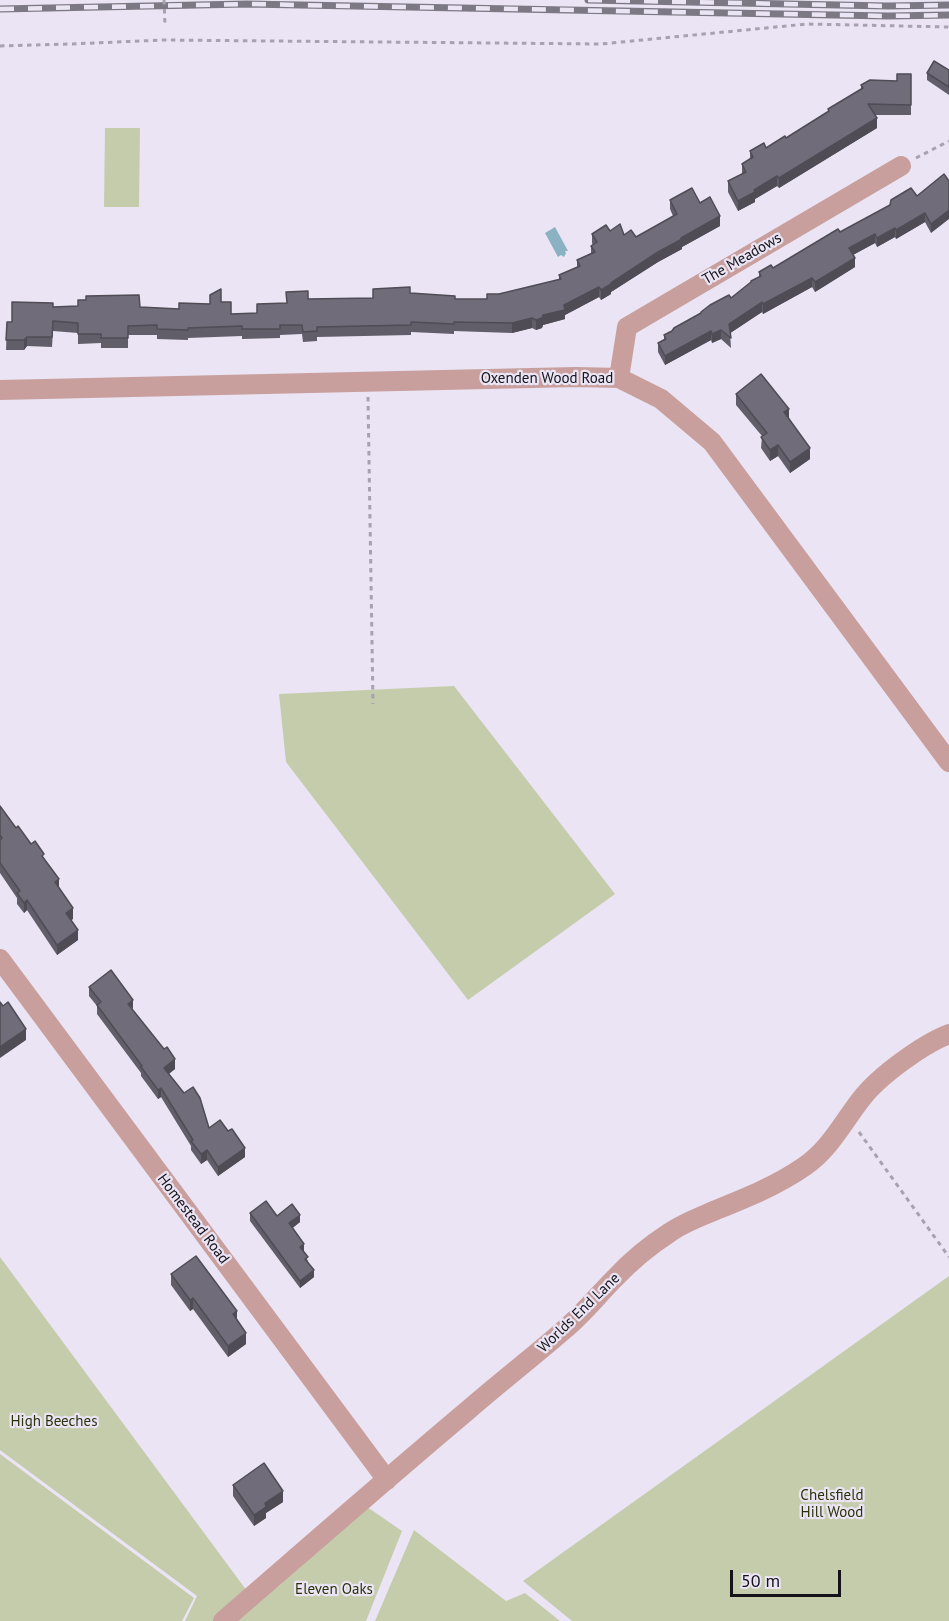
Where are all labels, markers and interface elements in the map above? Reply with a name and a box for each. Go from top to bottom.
street label: The Meadows [699,229,785,289]
street label: Oxenden Wood Road [481,370,613,388]
street label: Homestead Road [153,1170,233,1268]
street label: Worlds End Lane [534,1269,624,1357]
park label: High Beeches [11,1413,97,1431]
park label: Chelsfield Hill Wood [800,1487,864,1522]
scale bar [733,1558,844,1596]
text: 50 m [741,1569,780,1592]
park label: Eleven Oaks [295,1581,373,1599]

